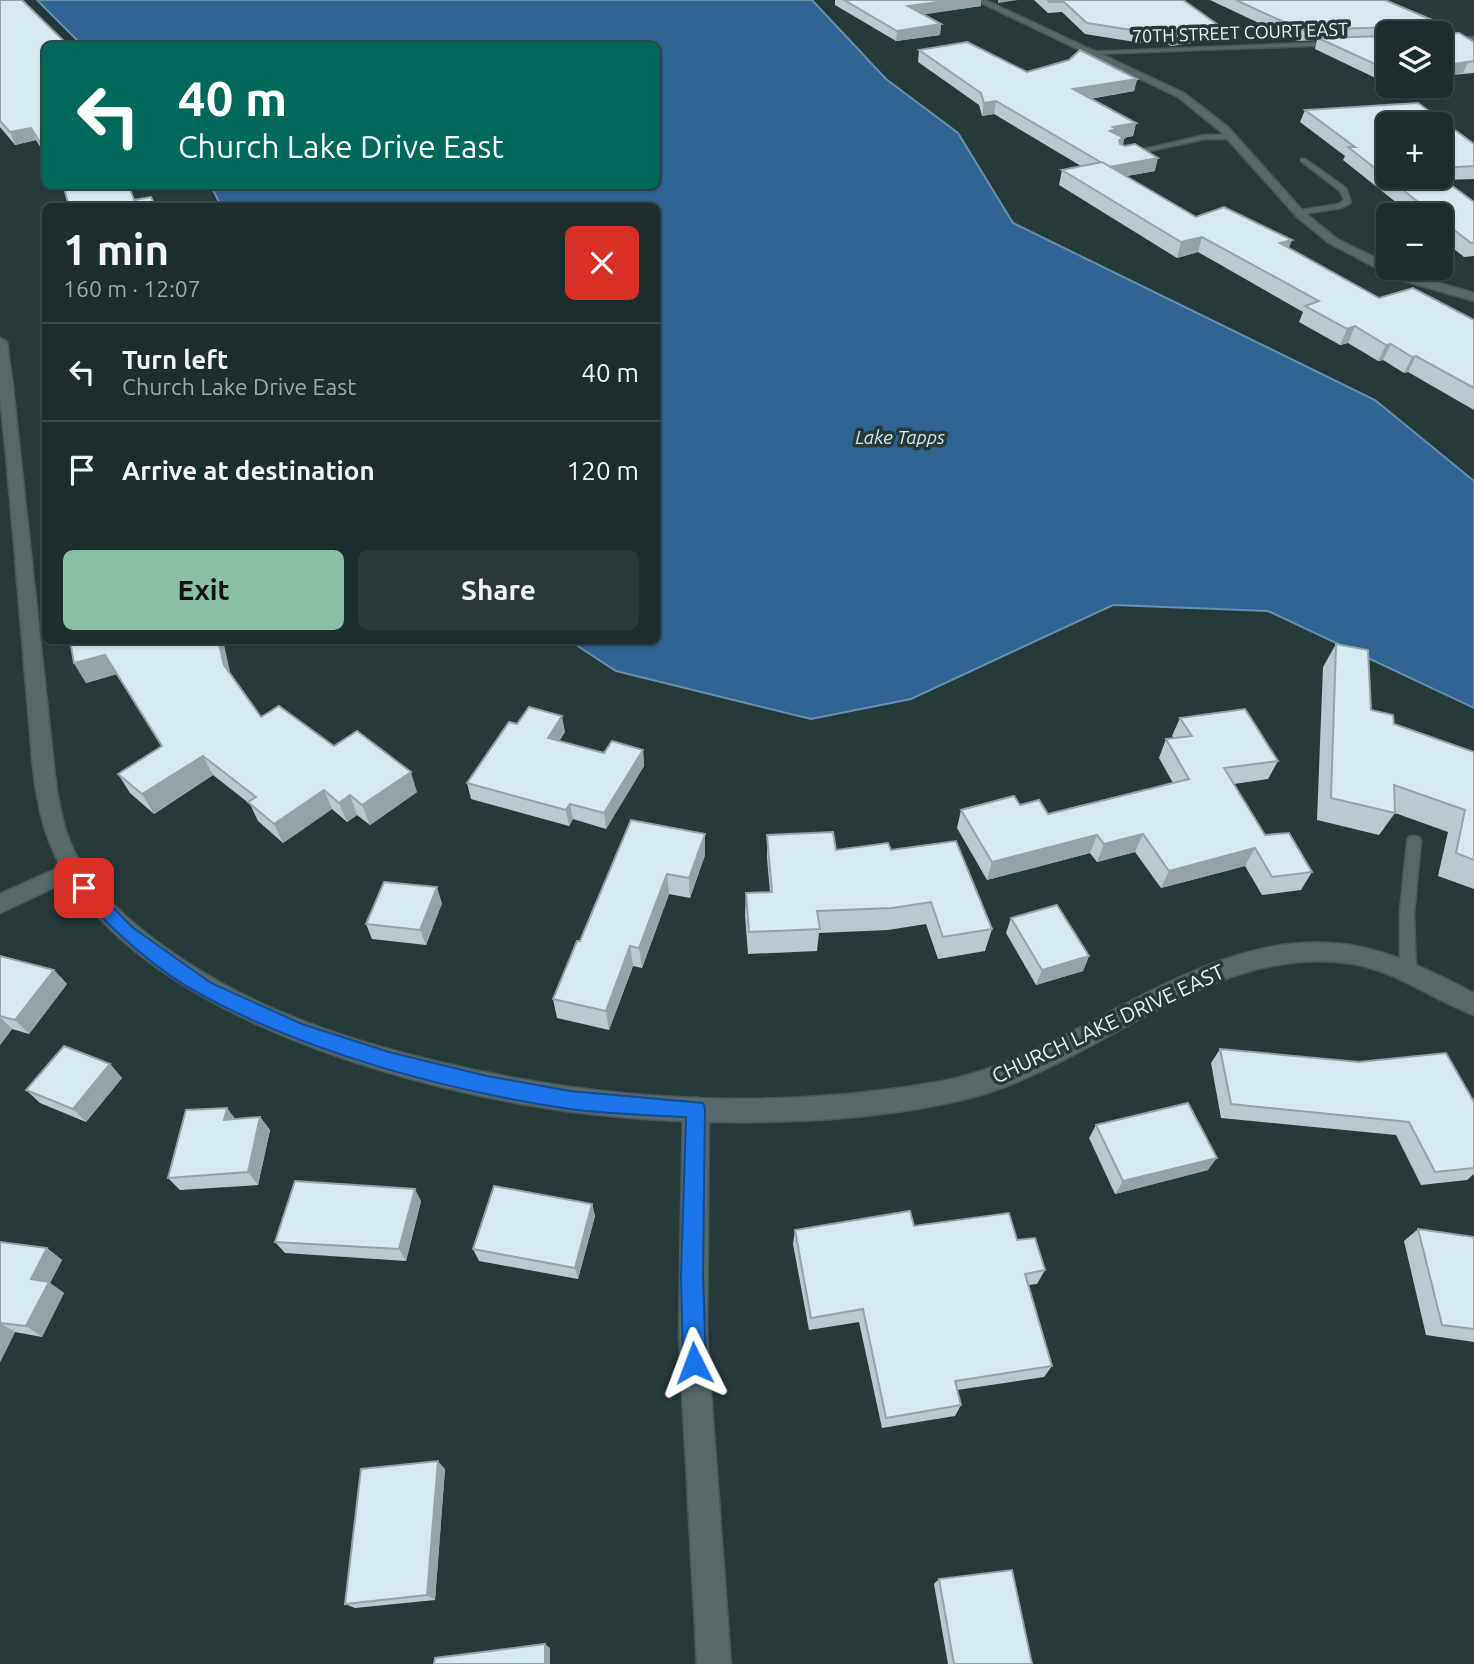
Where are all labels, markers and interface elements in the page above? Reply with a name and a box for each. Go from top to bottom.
street label: 70TH STREET COURT EAST [1132,18,1348,46]
map controls [1376,21,1453,280]
button: layers [1376,21,1453,98]
icon: left [63,70,154,161]
text: 40 m [178,70,287,125]
button: + [1376,112,1453,189]
text: Church Lake Drive East [178,128,504,164]
button: − [1376,203,1453,280]
text: 1 min [63,226,169,273]
button: close [565,226,639,300]
text: 160 m · 12:07 [63,276,201,301]
text: Turn left [122,345,228,374]
icon: left [63,353,101,391]
text: 40 m [581,358,639,387]
text: Church Lake Drive East [122,374,356,399]
water label: Lake Tapps [855,426,945,448]
icon: arrive [63,451,101,489]
text: Arrive at destination [122,456,375,485]
text: 120 m [567,456,639,485]
button: Exit [63,550,344,630]
button: Share [358,550,639,630]
pin [54,858,114,918]
icon: arrive [65,869,103,907]
street label: CHURCH LAKE DRIVE EAST [988,959,1228,1088]
position arrow [657,1326,731,1400]

